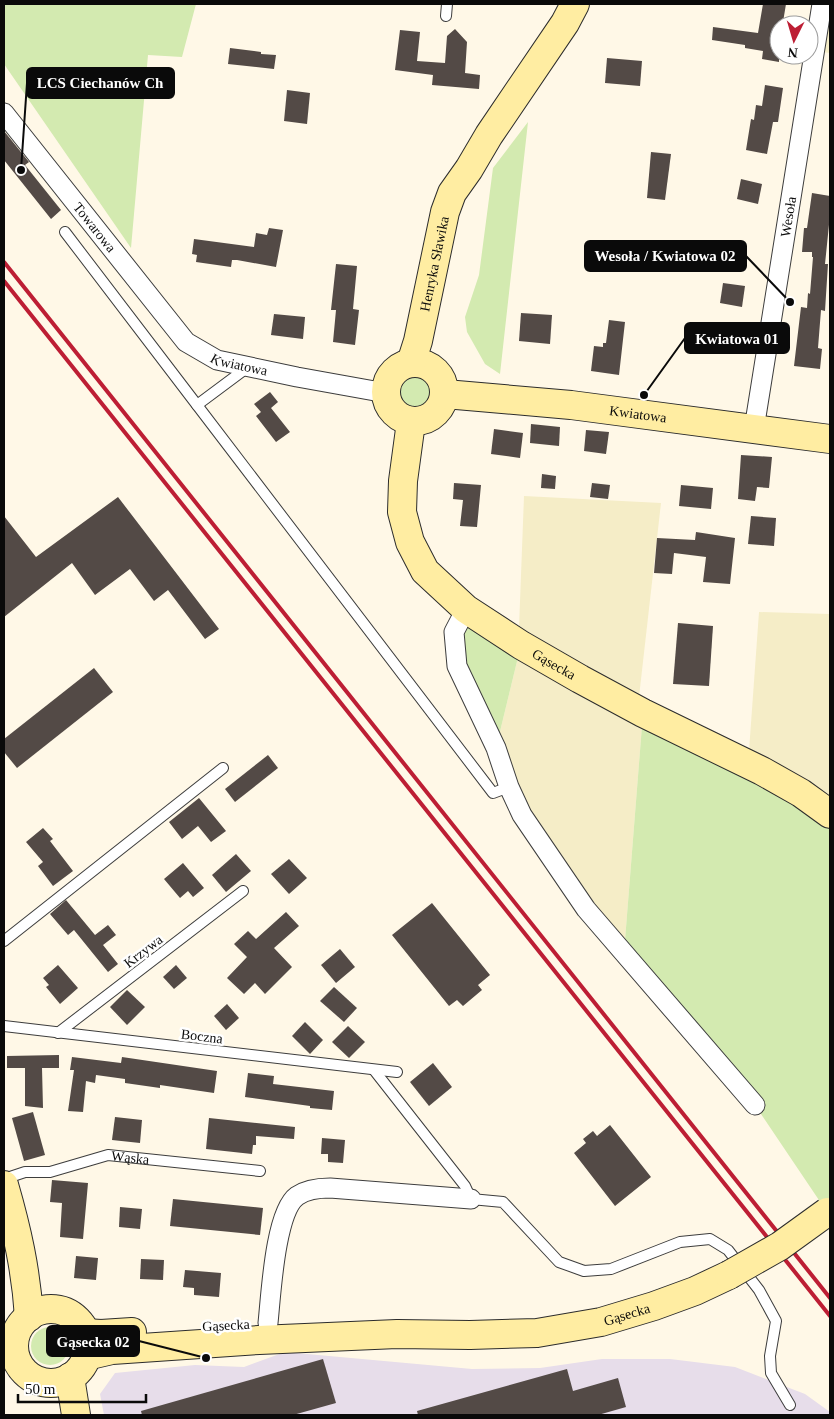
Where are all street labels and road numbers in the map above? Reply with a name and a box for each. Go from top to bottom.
street label: Wesoła [778,195,799,238]
street label: Towarowa [70,200,119,256]
street label: Henryka Sławika [417,214,452,313]
street label: Kwiatowa [208,351,270,379]
street label: Kwiatowa [608,403,668,426]
street label: Gąsecka [529,646,579,683]
street label: Krzywa [121,931,166,971]
street label: Boczna [180,1026,224,1047]
street label: Wąska [111,1148,151,1167]
street label: Gąsecka [602,1300,652,1329]
street label: Gąsecka [202,1317,251,1334]

